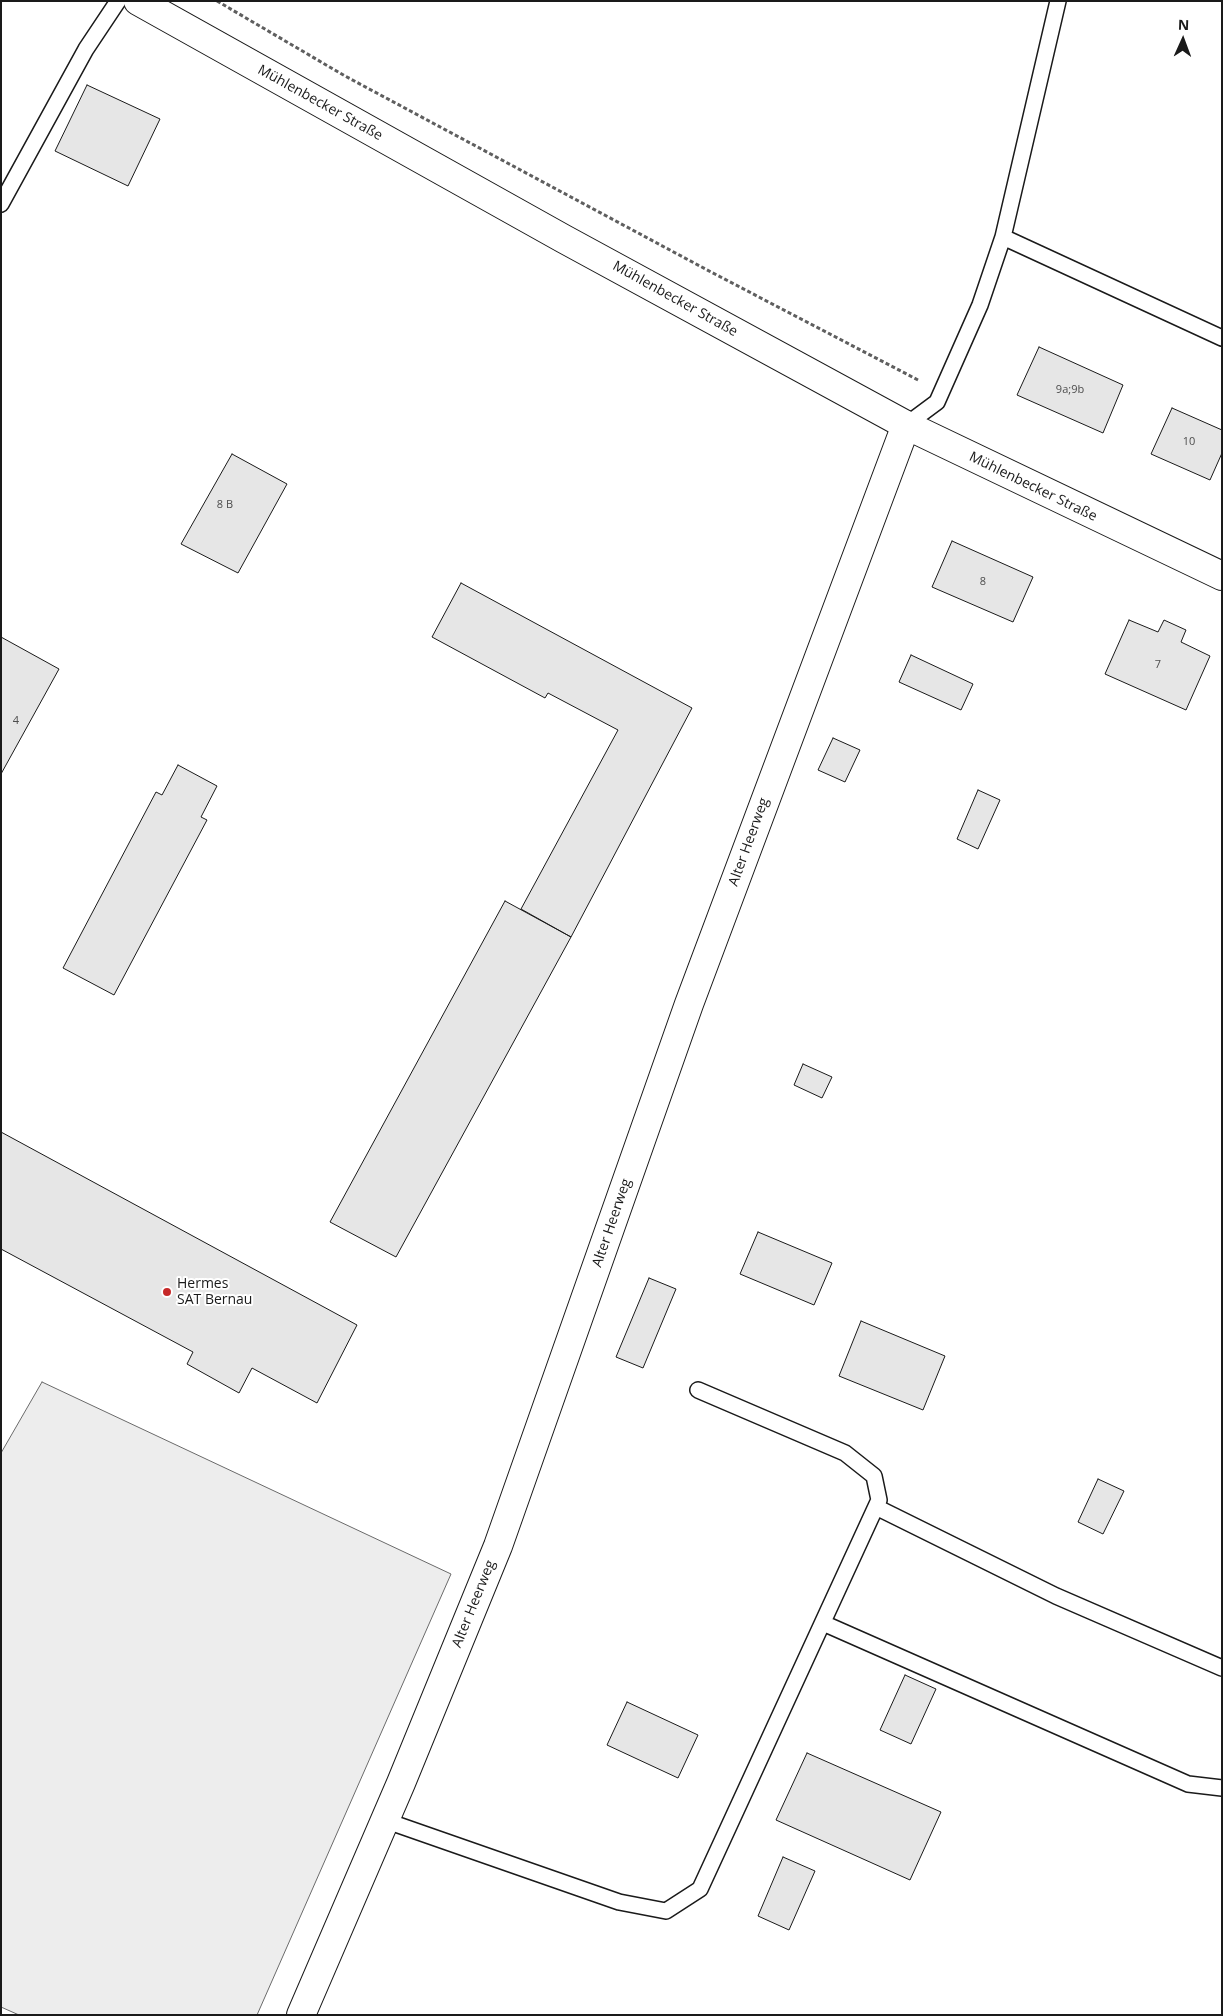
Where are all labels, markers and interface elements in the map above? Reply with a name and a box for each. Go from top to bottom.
north arrow [1158,15,1208,65]
text: N [1178,15,1190,34]
street label: Mühlenbecker Straße [255,62,385,144]
street label: Mühlenbecker Straße [610,258,740,340]
house number: 9a;9b [1056,383,1084,397]
house number: 10 [1183,435,1195,449]
street label: Mühlenbecker Straße [966,449,1100,525]
house number: 8 B [217,498,233,512]
house number: 8 [980,575,986,589]
house number: 7 [1155,658,1161,672]
house number: 4 [13,714,19,728]
street label: Alter Heerweg [725,796,773,888]
street label: Alter Heerweg [589,1176,635,1270]
place label: Hermes SAT Bernau [177,1276,252,1308]
marker: Hermes SAT Bernau [161,1286,173,1298]
street label: Alter Heerweg [449,1558,499,1650]

